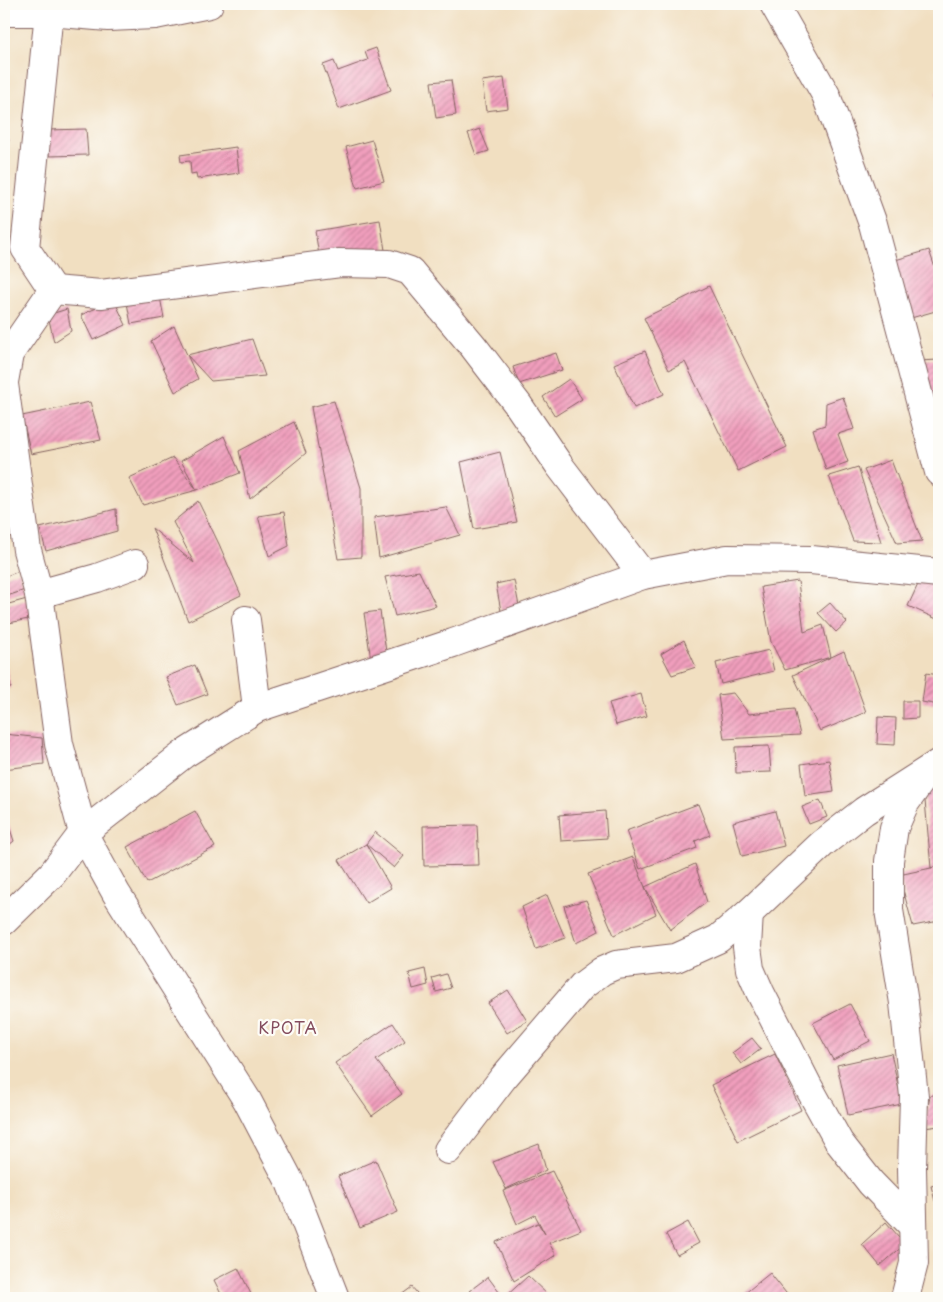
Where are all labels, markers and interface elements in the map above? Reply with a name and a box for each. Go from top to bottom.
district label: KPOTA [258,1015,318,1039]

